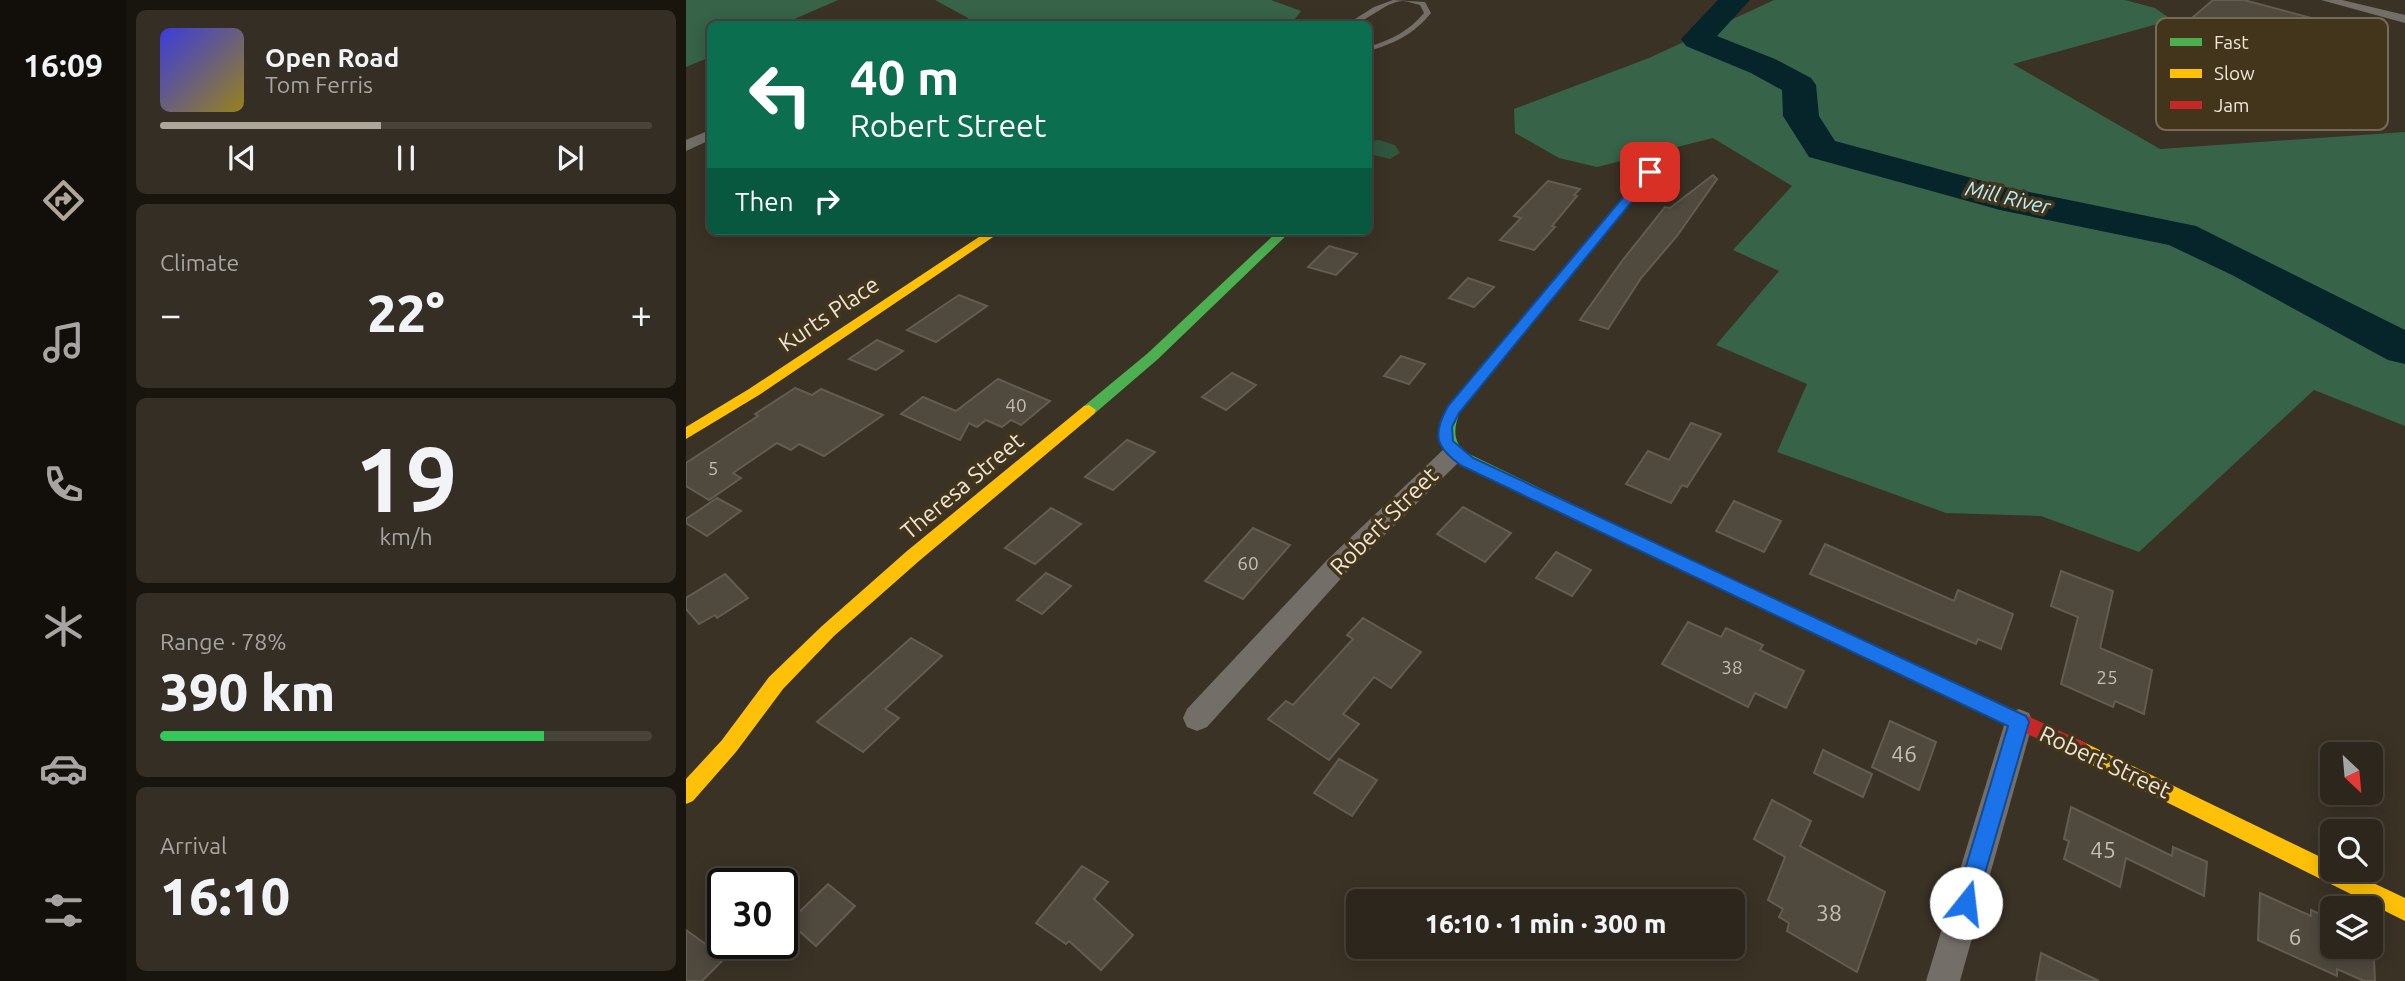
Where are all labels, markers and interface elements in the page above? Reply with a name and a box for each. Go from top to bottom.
legend [2156,18,2388,130]
text: Fast [2214,31,2249,53]
text: Open Road [265,43,399,72]
text: 16:09 [23,47,103,83]
icon: left [735,49,826,140]
text: 40 m [850,49,959,104]
text: Slow [2214,62,2255,84]
text: Tom Ferris [265,72,373,97]
text: Jam [2214,94,2250,116]
text: Robert Street [850,107,1046,143]
icon: previous [223,139,261,177]
icon: pause [387,139,425,177]
icon: next [551,139,589,177]
pin [1620,142,1680,202]
icon: arrive [1631,153,1669,191]
icon: directions [39,176,88,225]
water label: Mill River [1963,176,2054,219]
icon: right [808,182,846,220]
text: Then [735,187,794,216]
text: Climate [160,250,239,275]
street label: Kurts Place [774,271,883,356]
text: 22° [367,284,445,342]
text: − [160,293,181,335]
text: + [631,293,652,335]
icon: music [39,318,88,367]
house number: 40 [1005,394,1027,416]
text: 19 [355,427,457,529]
street label: Theresa Street [896,427,1028,544]
house number: 5 [708,457,718,479]
icon: phone [39,460,88,509]
street label: Robert Street [1325,462,1442,579]
text: km/h [379,524,433,549]
house number: 60 [1237,552,1259,574]
icon: climate [39,602,88,651]
text: Range · 78% [160,629,287,654]
house number: 38 [1721,656,1743,678]
text: 390 km [160,663,335,721]
house number: 25 [2096,666,2118,688]
street label: Robert Street [2036,720,2174,803]
house number: 46 [1891,741,1917,766]
north arrow [2320,742,2384,805]
map controls [2320,742,2383,959]
icon: car [39,744,88,793]
button: search [2320,819,2383,882]
text: Arrival [160,833,227,858]
house number: 45 [2090,837,2116,862]
position arrow [1929,866,2003,940]
text: 16:10 [160,867,290,925]
speed limit sign: 30 [707,868,798,959]
icon: filters [39,886,88,935]
button: layers [2320,896,2383,959]
house number: 38 [1816,900,1842,925]
text: 16:10 · 1 min · 300 m [1425,909,1666,938]
house number: 6 [2289,924,2301,949]

